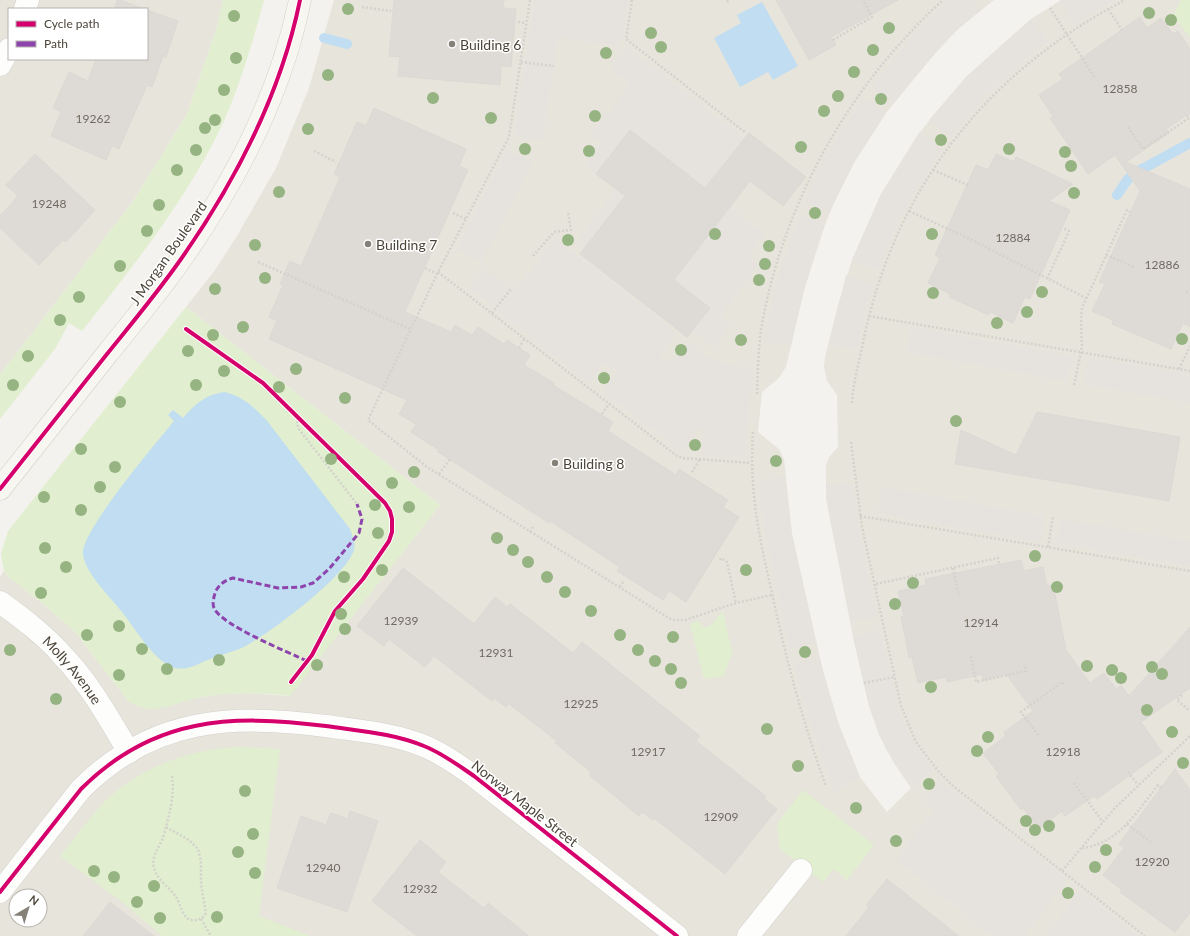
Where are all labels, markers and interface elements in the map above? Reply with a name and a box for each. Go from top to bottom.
legend [8,8,148,60]
text: Cycle path [44,16,99,31]
text: Path [44,36,68,51]
place label: Building 6 [460,36,521,53]
marker: Building 6 [447,39,457,49]
house number: 12858 [1103,81,1137,96]
house number: 19262 [76,111,110,126]
house number: 19248 [32,196,66,211]
street label: J Morgan Boulevard [126,198,210,308]
house number: 12884 [996,230,1030,245]
place label: Building 7 [376,236,437,253]
marker: Building 7 [363,239,373,249]
house number: 12886 [1145,257,1179,272]
place label: Building 8 [563,455,624,472]
marker: Building 8 [550,458,560,468]
house number: 12939 [384,613,418,628]
house number: 12914 [964,615,998,630]
street label: Molly Avenue [40,632,106,707]
house number: 12931 [479,645,513,660]
house number: 12925 [564,696,598,711]
house number: 12917 [631,744,665,759]
house number: 12918 [1046,744,1080,759]
street label: Norway Maple Street [468,756,582,850]
house number: 12909 [704,809,738,824]
house number: 12920 [1135,854,1169,869]
house number: 12940 [306,860,340,875]
house number: 12932 [403,881,437,896]
north arrow [8,888,48,928]
text: N [27,892,42,907]

